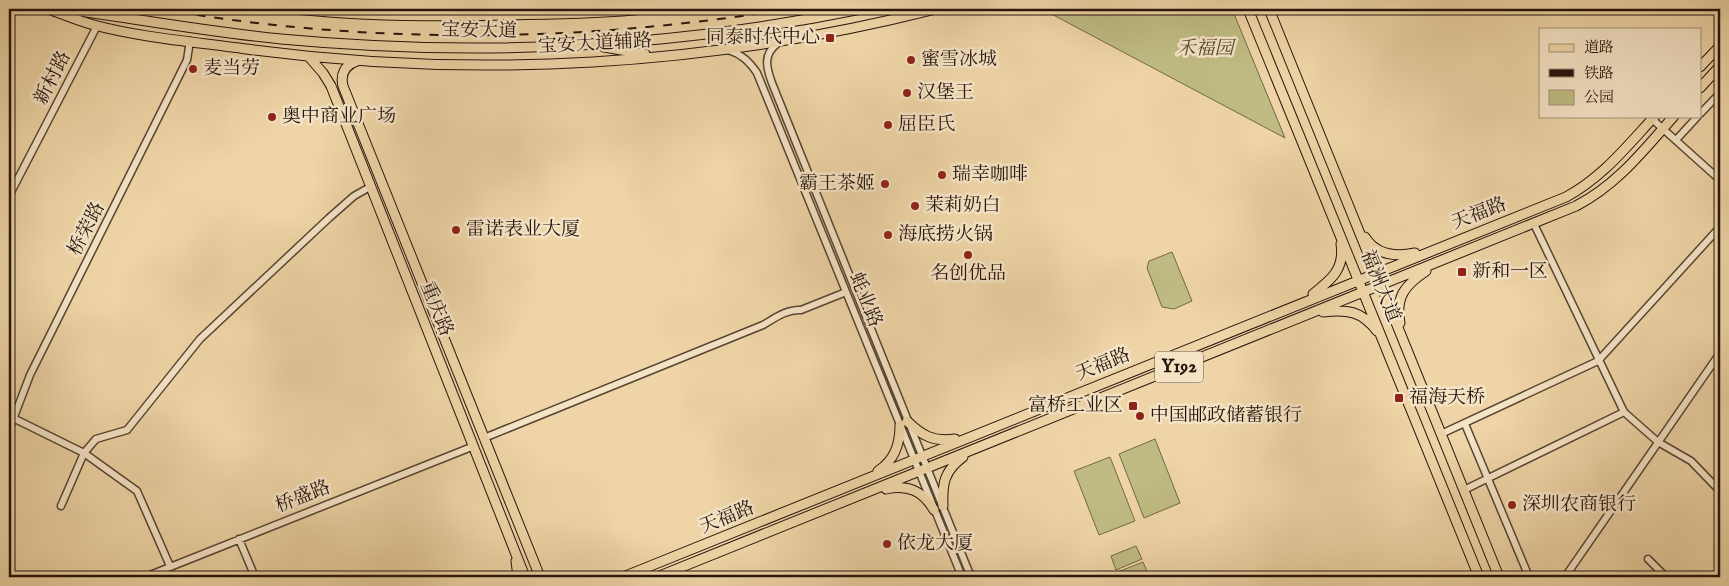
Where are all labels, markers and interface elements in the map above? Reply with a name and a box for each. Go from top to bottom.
street label: 宝安大道 [441,18,517,44]
place label: 同泰时代中心 [706,26,820,50]
legend [1539,28,1702,118]
street label: 宝安大道辅路 [537,29,653,59]
marker: 同泰时代中心 [824,32,836,44]
park label: 禾福园 [1176,37,1236,61]
text: 道路 [1584,38,1614,57]
street label: 新村路 [29,47,77,109]
place label: 蜜雪冰城 [921,48,997,72]
marker: 蜜雪冰城 [905,54,917,66]
place label: 麦当劳 [203,57,260,81]
marker: 麦当劳 [187,63,199,75]
text: 铁路 [1584,64,1614,83]
place label: 汉堡王 [917,81,974,105]
marker: 汉堡王 [901,87,913,99]
text: 公园 [1584,88,1614,107]
place label: 奥中商业广场 [282,105,396,129]
marker: 奥中商业广场 [266,111,278,123]
place label: 屈臣氏 [898,113,955,137]
marker: 屈臣氏 [882,119,894,131]
place label: 瑞幸咖啡 [952,163,1028,187]
marker: 瑞幸咖啡 [936,169,948,181]
place label: 霸王茶姬 [799,172,875,196]
marker: 霸王茶姬 [879,178,891,190]
street label: 天福路 [1448,193,1510,235]
place label: 茉莉奶白 [925,194,1001,218]
street label: 桥荣路 [63,198,111,260]
marker: 茉莉奶白 [909,200,921,212]
place label: 雷诺表业大厦 [466,218,580,242]
place label: 海底捞火锅 [898,223,993,247]
marker: 雷诺表业大厦 [450,224,462,236]
marker: 海底捞火锅 [882,229,894,241]
street label: 福洲大道 [1355,246,1405,326]
marker: 名创优品 [962,249,974,261]
place label: 新和一区 [1472,260,1548,284]
place label: 名创优品 [930,262,1006,286]
marker: 新和一区 [1456,266,1468,278]
street label: 蚝业路 [843,269,887,331]
street label: 重庆路 [414,278,458,340]
street label: 天福路 [1072,343,1134,387]
road number: Y192 [1155,352,1203,382]
place label: 福海天桥 [1409,386,1485,410]
marker: 福海天桥 [1393,392,1405,404]
place label: 富桥工业区 [1028,394,1123,418]
marker: 富桥工业区 [1127,400,1139,412]
place label: 中国邮政储蓄银行 [1150,404,1302,428]
marker: 中国邮政储蓄银行 [1134,410,1146,422]
street label: 桥盛路 [272,476,334,518]
place label: 深圳农商银行 [1522,493,1636,517]
street label: 天福路 [696,496,758,540]
marker: 深圳农商银行 [1506,499,1518,511]
place label: 依龙大厦 [897,532,973,556]
marker: 依龙大厦 [881,538,893,550]

